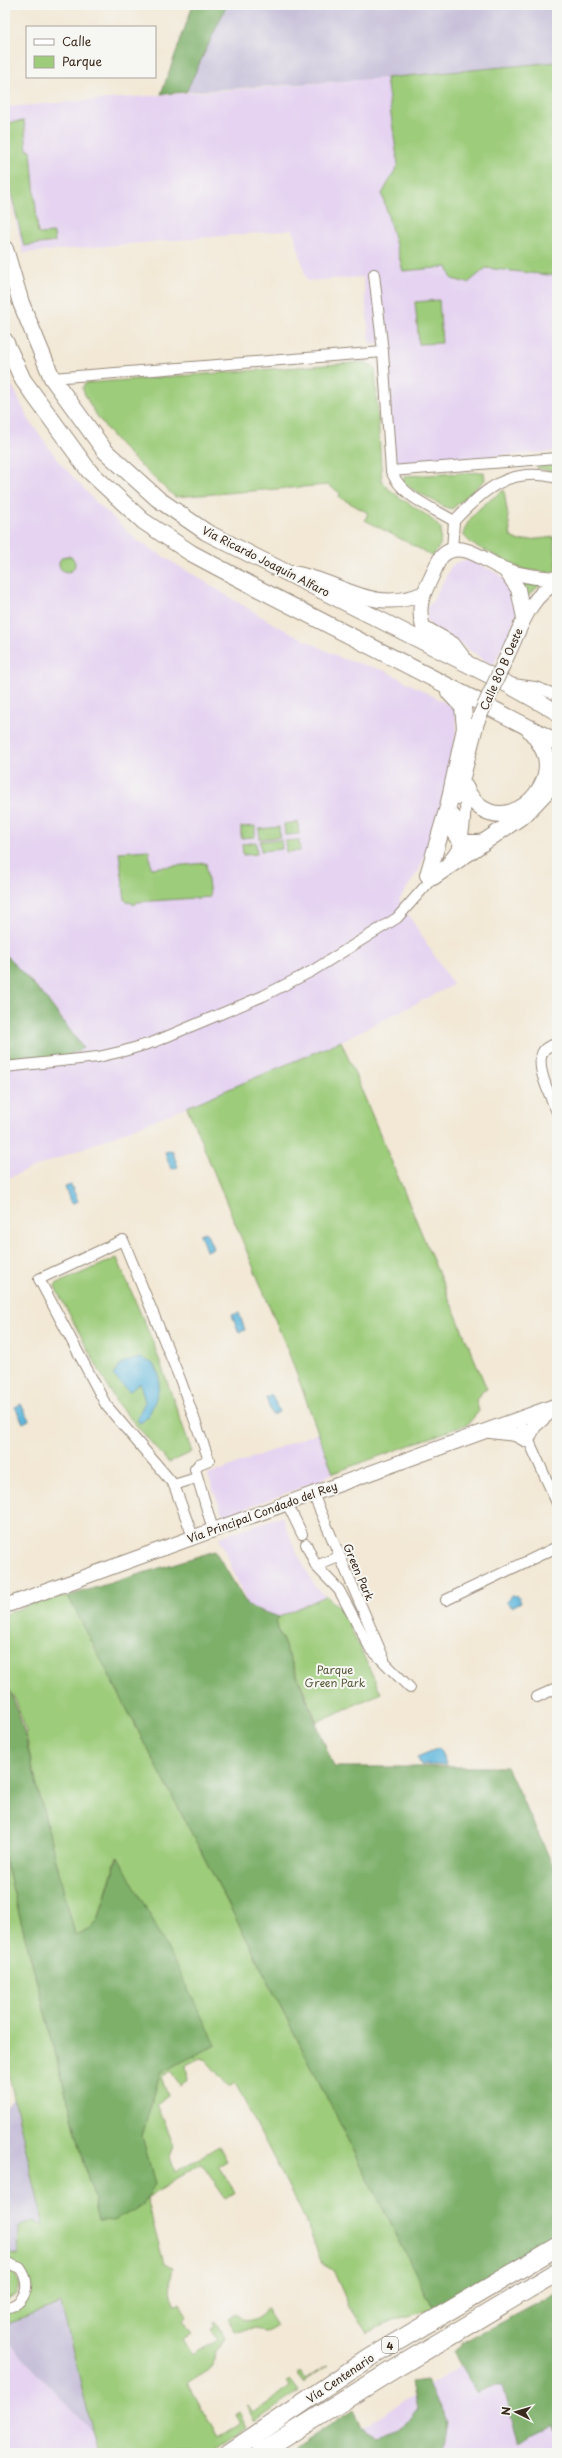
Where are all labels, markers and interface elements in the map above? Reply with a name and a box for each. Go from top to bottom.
legend [26,26,156,78]
text: Calle [62,32,92,50]
text: Parque [62,52,102,70]
street label: Vía Ricardo Joaquín Alfaro [199,521,333,601]
street label: Calle 80 B Oeste [475,625,527,713]
street label: Vía Principal Condado del Rey [185,1477,339,1547]
street label: Green Park [339,1541,379,1604]
park label: Parque Green Park [305,1661,366,1691]
road number: 4 [382,2337,398,2353]
street label: Vía Centenario [303,2349,377,2407]
north arrow [496,2392,536,2432]
text: N [497,2406,514,2416]

